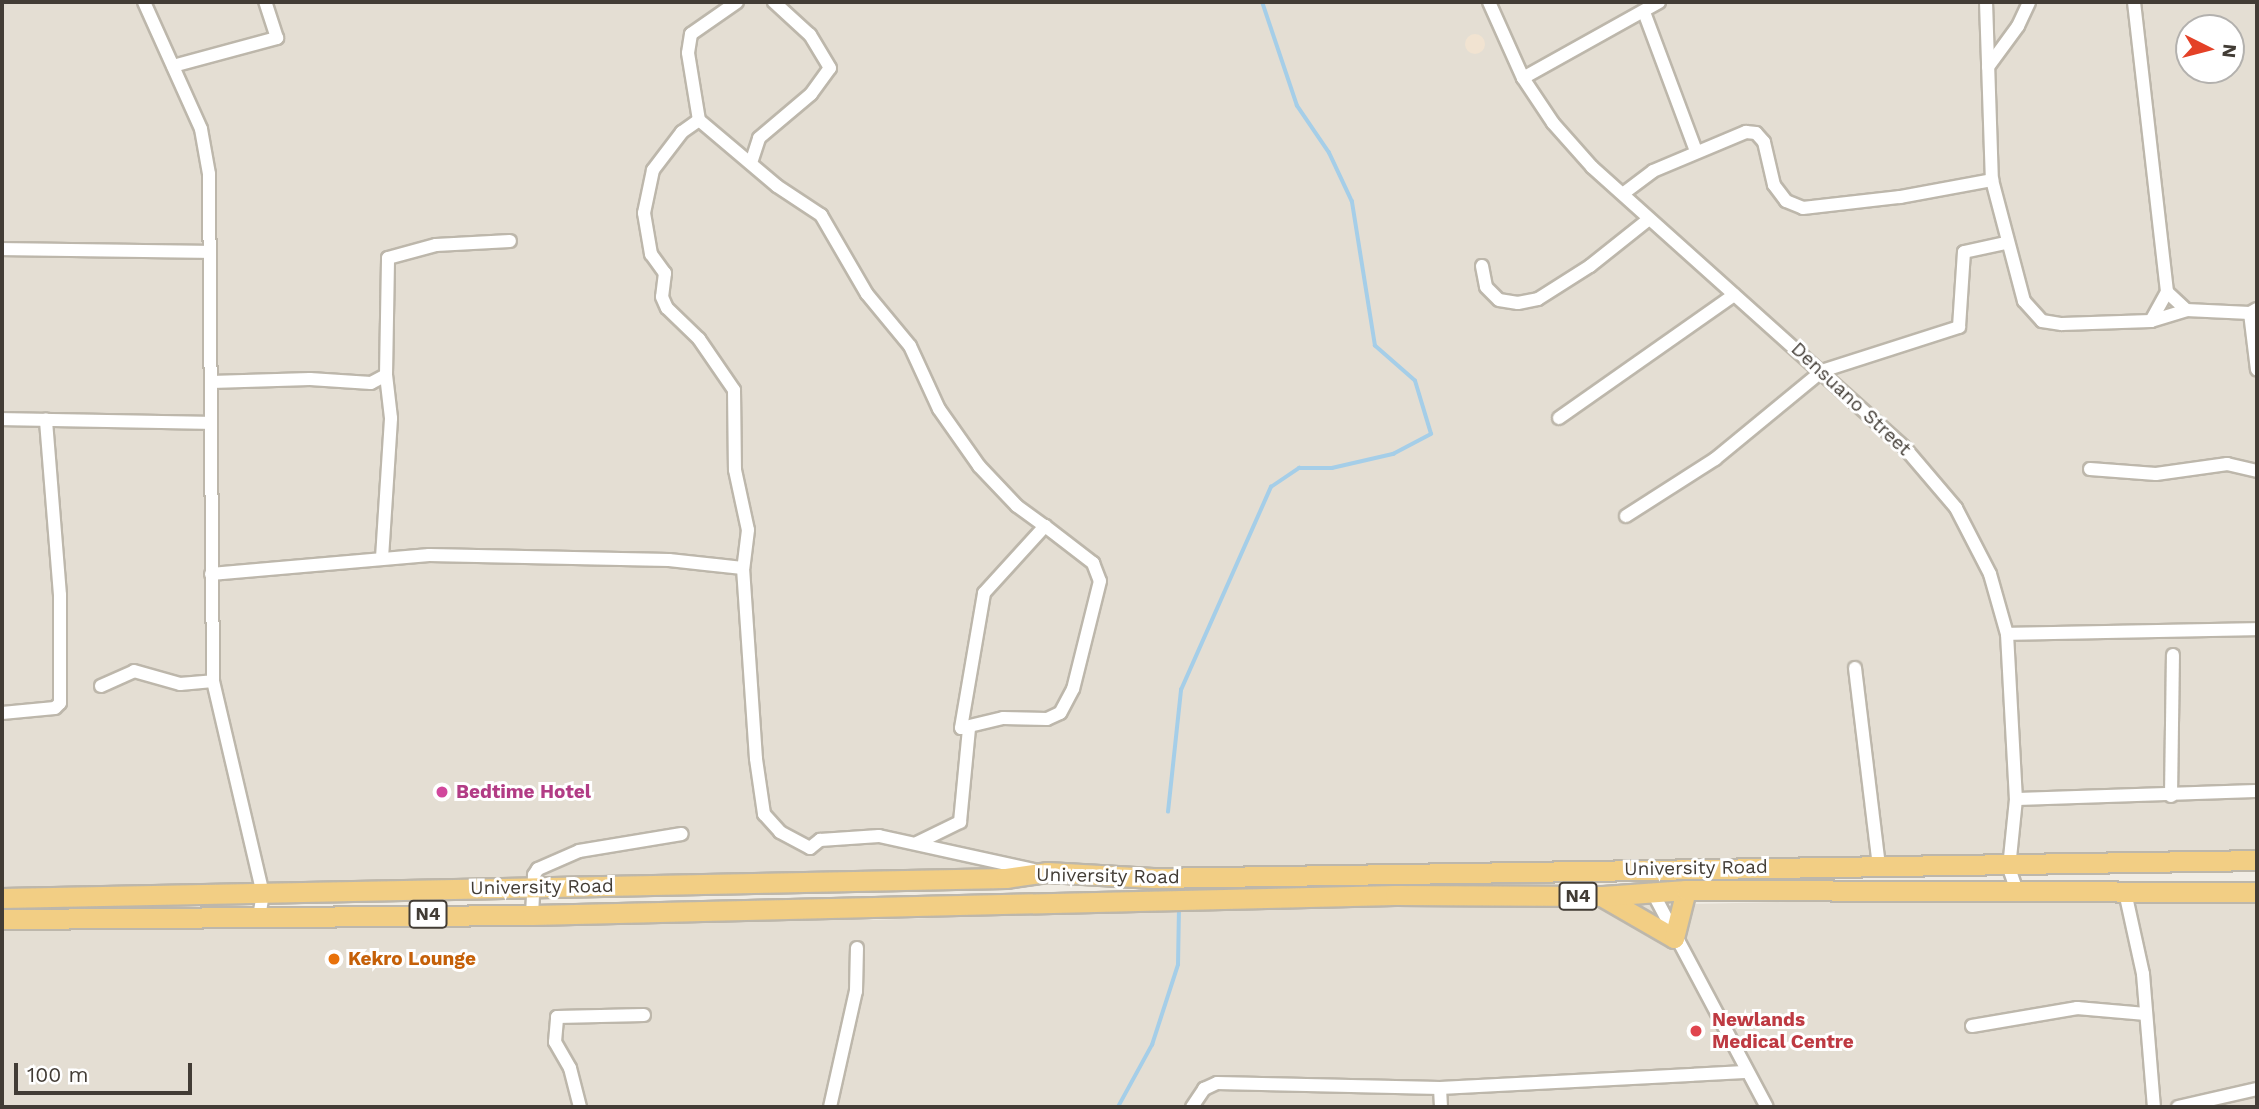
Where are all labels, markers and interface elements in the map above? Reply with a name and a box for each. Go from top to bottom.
north arrow [2175,14,2245,84]
text: N [2217,43,2242,59]
street label: Densuano Street [1786,338,1916,460]
place label: Bedtime Hotel [456,781,591,803]
marker: Bedtime Hotel [434,784,450,800]
street label: University Road [1624,855,1768,881]
street label: University Road [1036,863,1180,889]
street label: University Road [470,874,614,900]
road number: N4 [1557,882,1599,911]
road number: N4 [407,900,449,929]
place label: Kekro Lounge [348,948,476,970]
marker: Kekro Lounge [326,951,342,967]
place label: Newlands Medical Centre [1712,1009,1854,1053]
marker: Newlands Medical Centre [1686,1021,1706,1041]
scale bar [18,1050,196,1094]
text: 100 m [27,1062,89,1087]

